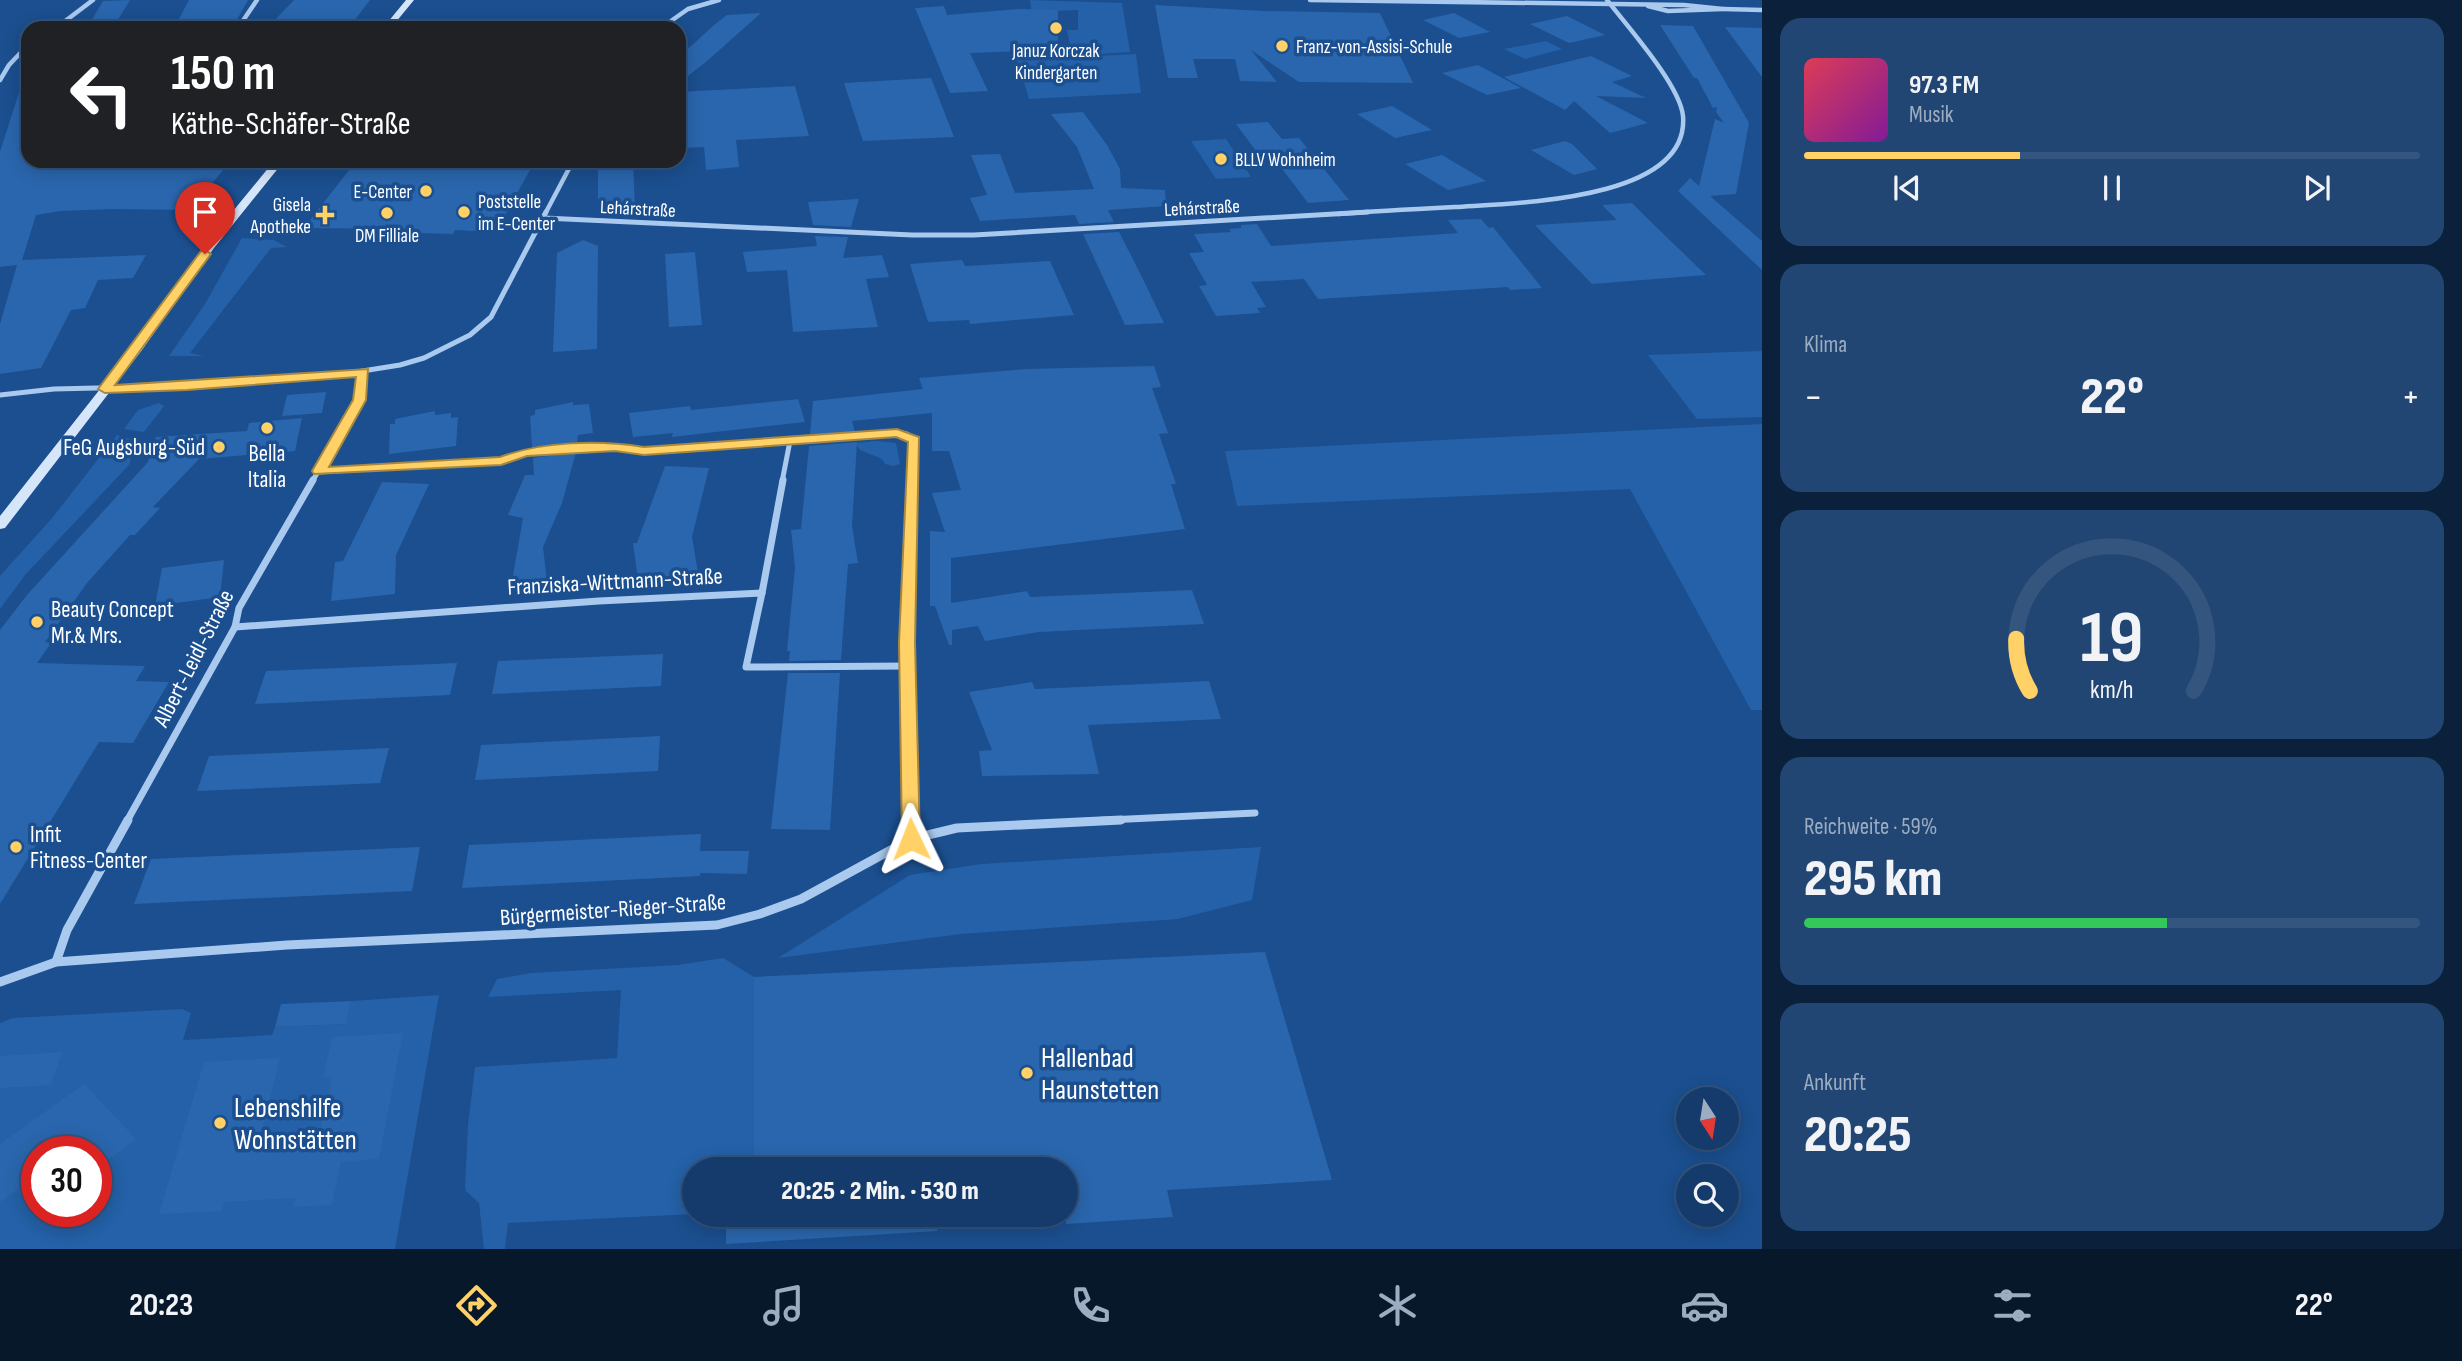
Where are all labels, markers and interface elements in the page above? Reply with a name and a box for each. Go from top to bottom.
marker: Januz Korczak Kindergarten [1048,20,1064,36]
place label: Franz-von-Assisi-Schule [1296,36,1452,59]
marker: Franz-von-Assisi-Schule [1274,38,1290,54]
place label: Januz Korczak Kindergarten [1011,40,1100,85]
text: 150 m [171,45,275,104]
icon: left [56,49,147,140]
text: 97.3 FM [1909,70,1979,101]
text: Musik [1909,101,1954,129]
text: Käthe-Schäfer-Straße [171,105,411,144]
place label: BLLV Wohnheim [1235,149,1336,172]
marker: BLLV Wohnheim [1213,151,1229,167]
icon: previous [1888,169,1926,207]
icon: pause [2093,169,2131,207]
icon: next [2298,169,2336,207]
place label: E-Center [353,181,413,204]
pin [175,182,235,254]
marker: E-Center [418,183,434,199]
place label: Poststelle im E-Center [478,191,556,236]
icon: arrive [186,193,224,231]
place label: Gisela Apotheke [250,194,311,239]
street label: Lehárstraße [1164,195,1241,222]
street label: Lehárstraße [599,196,676,223]
marker: Poststelle im E-Center [456,204,472,220]
marker: DM Filliale [379,205,395,221]
marker: Gisela Apotheke [317,207,333,223]
place label: DM Filliale [355,225,419,248]
text: Klima [1804,331,1847,359]
text: 22° [2080,366,2144,429]
text: − [1804,375,1823,420]
text: + [2401,375,2420,420]
marker: Bella Italia [259,420,275,436]
place label: FeG Augsburg-Süd [63,434,205,462]
marker: FeG Augsburg-Süd [211,439,227,455]
place label: Bella Italia [248,440,286,494]
street label: Franziska-Wittmann-Straße [507,562,723,602]
street label: Albert-Leidl-Straße [147,585,240,733]
text: 19 [2080,595,2144,683]
place label: Beauty Concept Mr.& Mrs. [51,596,174,650]
marker: Beauty Concept Mr.& Mrs. [29,614,45,630]
text: km/h [2090,674,2134,705]
position arrow [874,802,948,876]
text: Reichweite · 59% [1804,813,1937,841]
place label: Infit Fitness-Center [30,821,147,875]
marker: Infit Fitness-Center [8,839,24,855]
text: 295 km [1804,848,1942,911]
street label: Bürgermeister-Rieger-Straße [499,888,727,932]
place label: Hallenbad Haunstetten [1041,1042,1159,1107]
marker: Hallenbad Haunstetten [1019,1065,1035,1081]
text: Ankunft [1804,1069,1866,1097]
north arrow [1676,1087,1740,1150]
map controls [1676,1087,1739,1227]
place label: Lebenshilfe Wohnstätten [234,1092,357,1157]
text: 20:25 [1804,1104,1912,1167]
marker: Lebenshilfe Wohnstätten [212,1115,228,1131]
speed limit sign: 30 [21,1136,112,1227]
button: search [1676,1164,1739,1227]
text: 20:25 · 2 Min. · 530 m [781,1176,979,1207]
icon: directions [452,1281,501,1330]
icon: music [759,1281,808,1330]
icon: phone [1066,1281,1115,1330]
icon: climate [1373,1281,1422,1330]
icon: car [1680,1281,1729,1330]
icon: filters [1988,1281,2037,1330]
text: 20:23 [129,1286,193,1325]
text: 22° [2295,1286,2333,1325]

